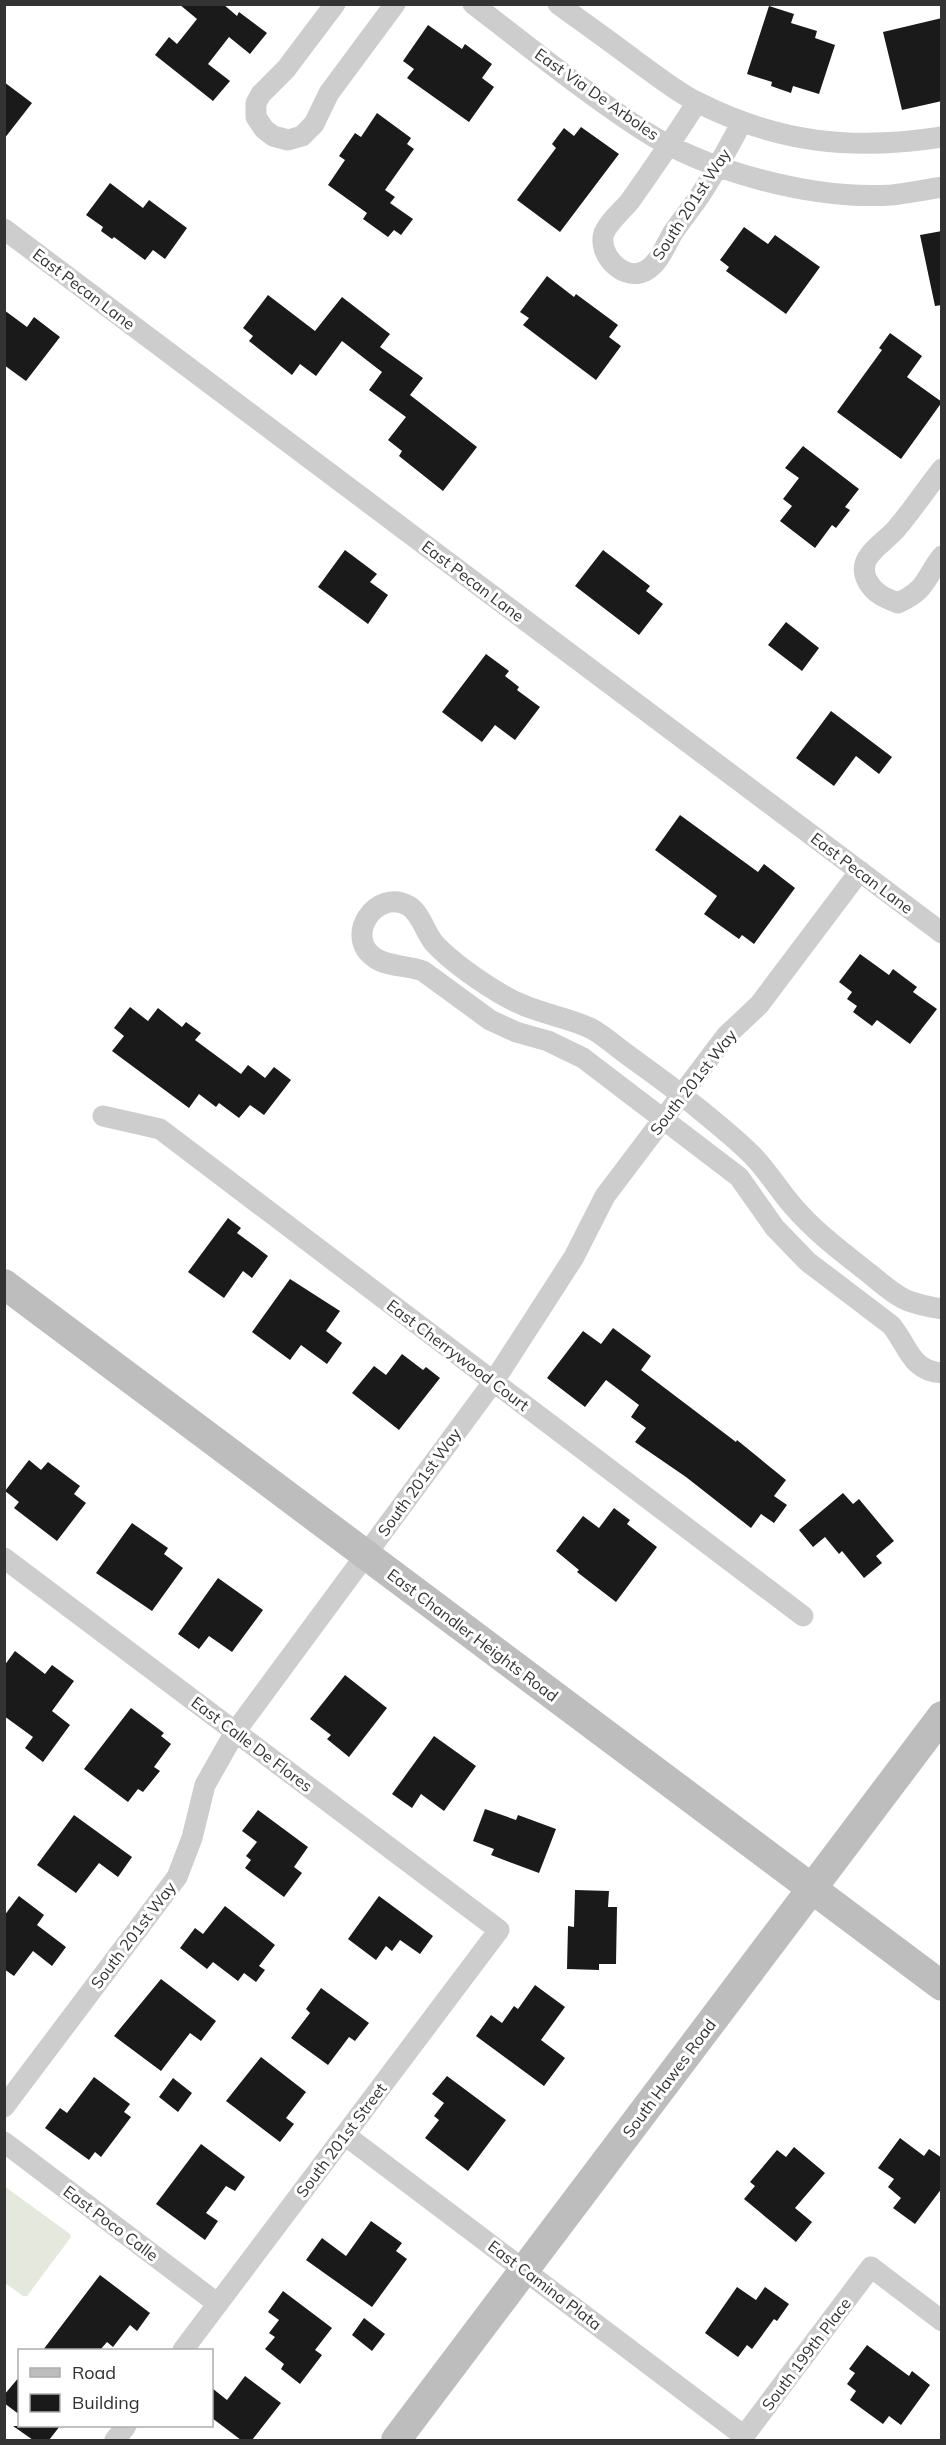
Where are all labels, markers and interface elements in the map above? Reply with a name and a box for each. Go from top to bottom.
street label: East Via De Arboles [531,44,663,144]
street label: South 201st Way [648,144,735,263]
street label: East Pecan Lane [29,244,139,334]
street label: East Pecan Lane [418,536,528,626]
street label: East Pecan Lane [807,828,917,918]
street label: South 201st Way [645,1025,741,1139]
street label: East Cherrywood Court [383,1295,533,1415]
street label: South 201st Way [373,1424,465,1540]
street label: East Chandler Heights Road [384,1564,562,1706]
street label: East Calle De Flores [188,1692,317,1796]
street label: South 201st Way [86,1877,180,1992]
street label: South Hawes Road [618,2015,720,2141]
street label: South 201st Street [291,2078,391,2201]
street label: East Poco Calle [60,2181,162,2265]
street label: East Camina Plata [484,2236,606,2334]
street label: South 199th Place [757,2294,855,2414]
legend [18,2349,213,2427]
text: Road [72,2361,116,2384]
text: Building [72,2391,140,2414]

